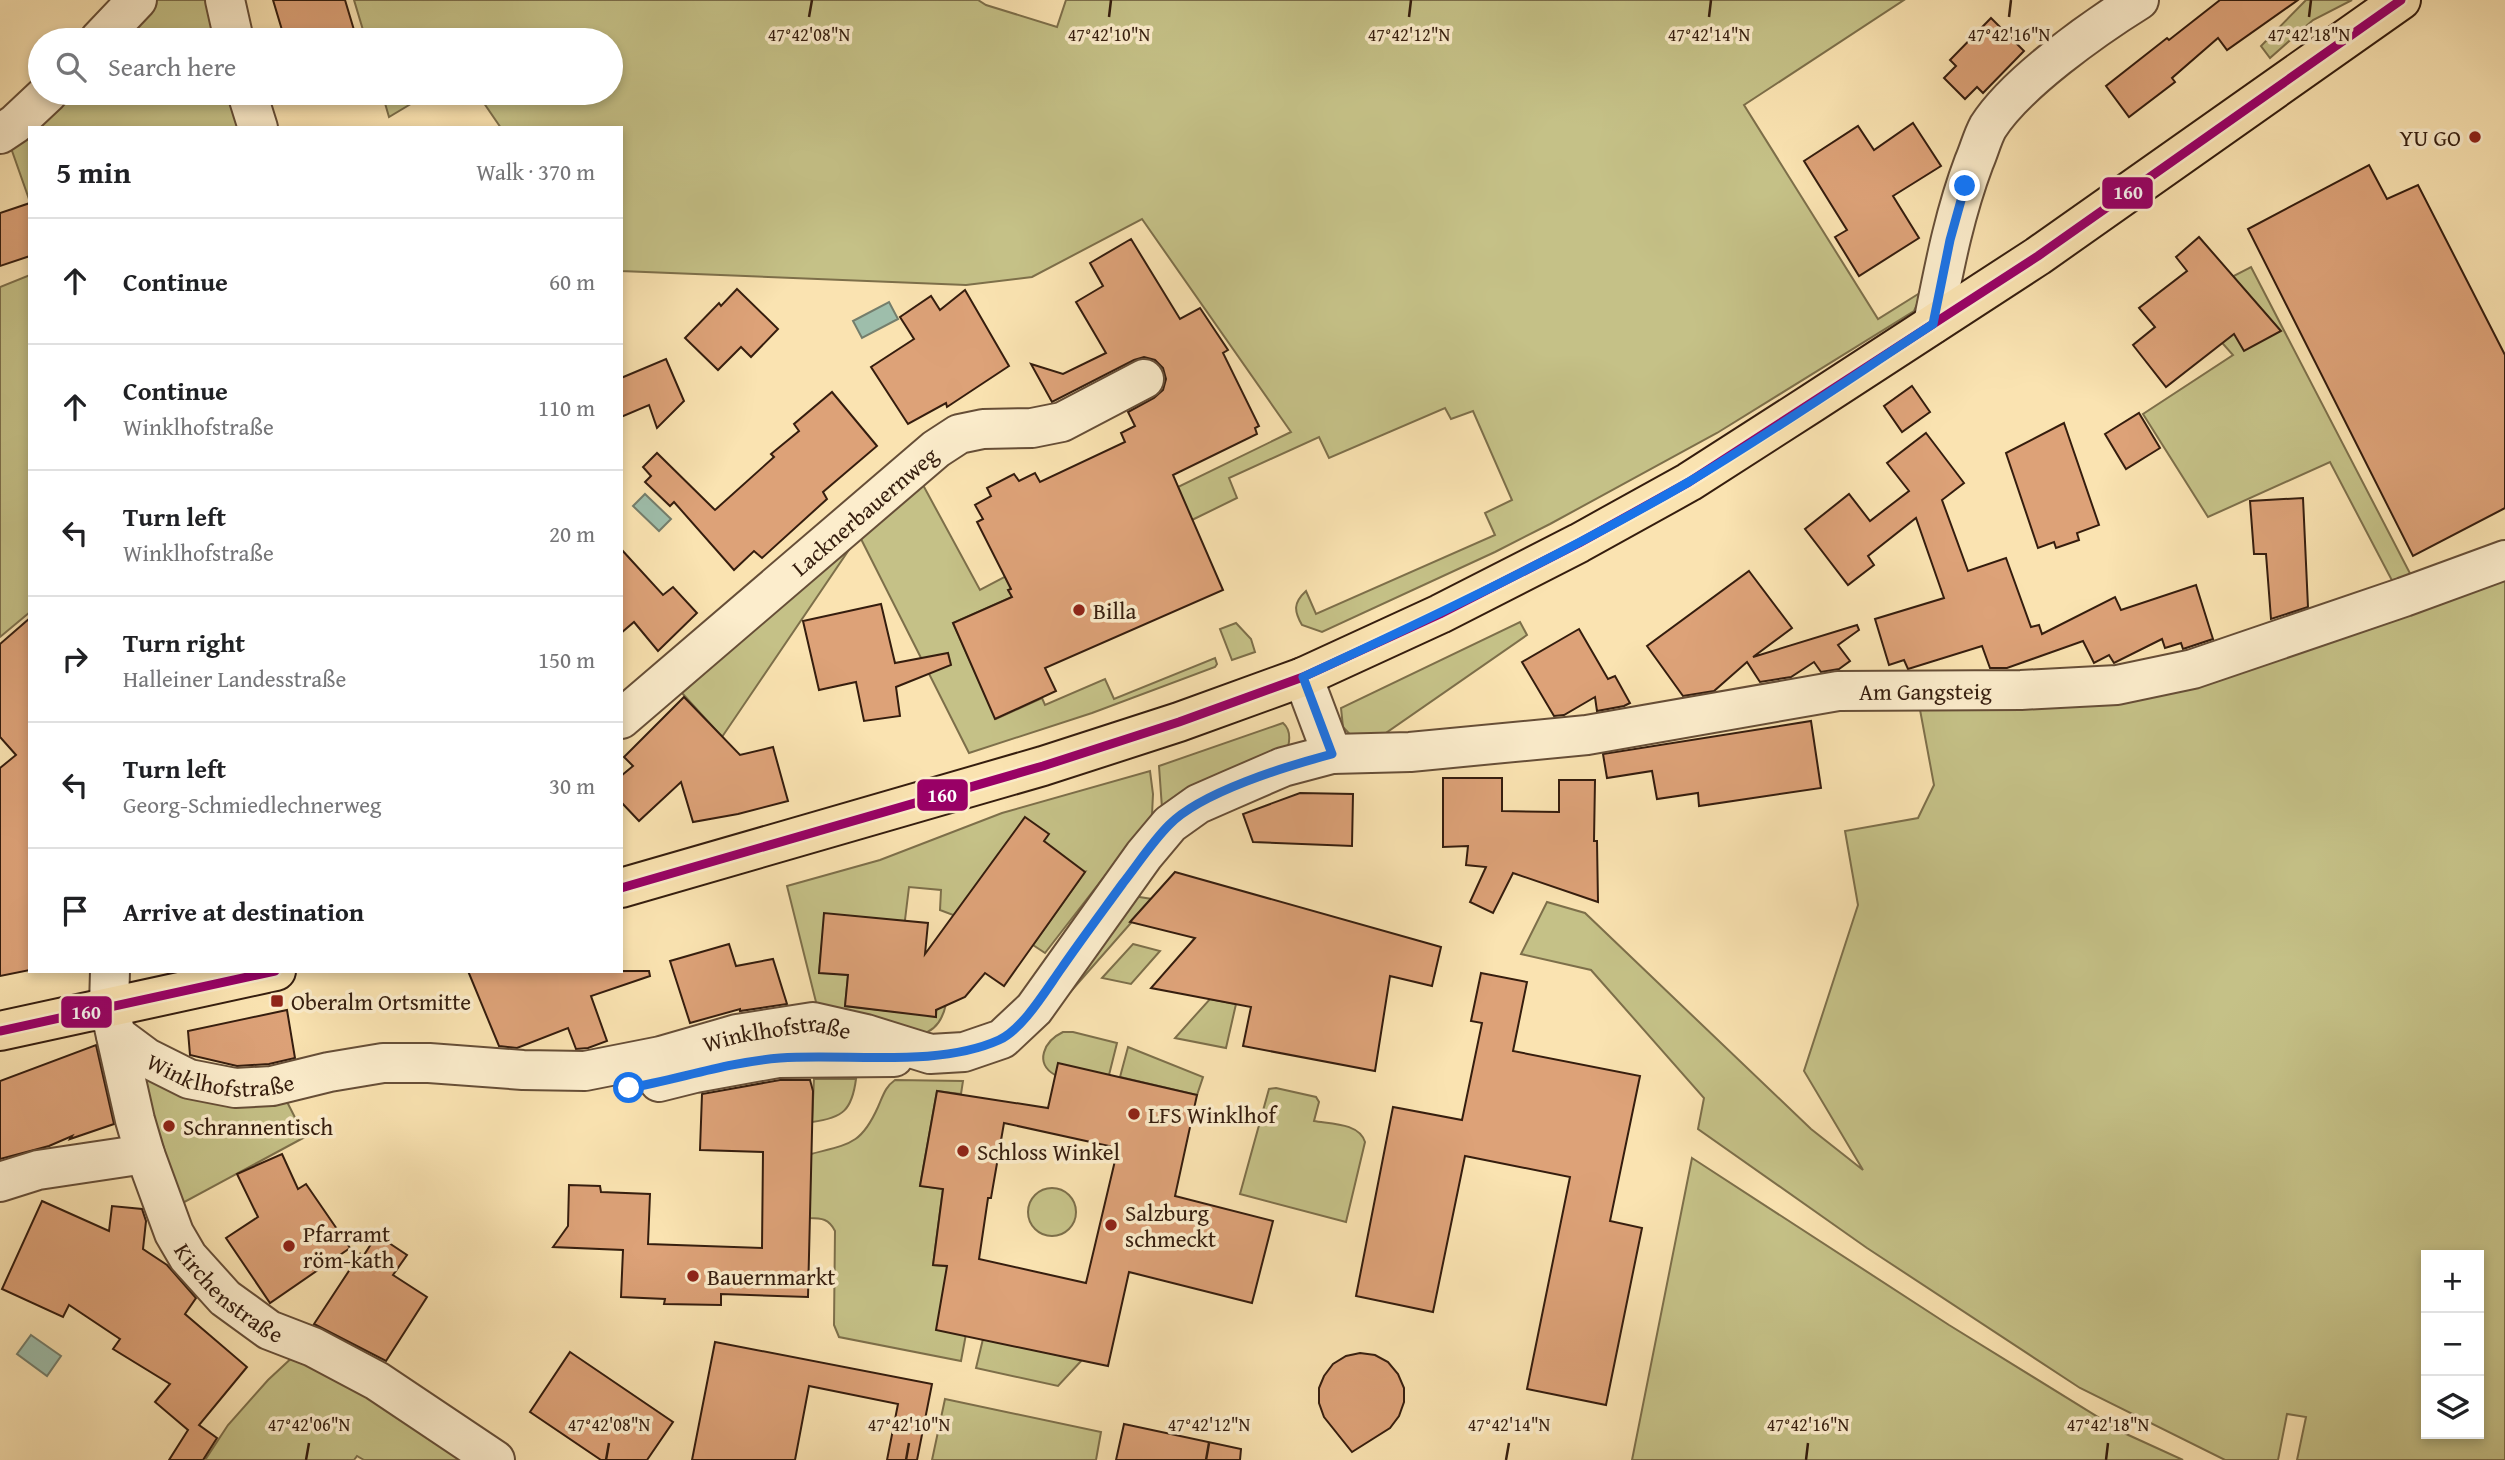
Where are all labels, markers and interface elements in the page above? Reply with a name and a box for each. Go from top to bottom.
text: 47°42'08"N [768,21,851,48]
text: 47°42'10"N [1068,21,1151,48]
text: 47°42'12"N [1368,21,1451,48]
text: 47°42'14"N [1668,21,1751,48]
text: 47°42'16"N [1968,21,2051,48]
text: 47°42'18"N [2268,21,2351,48]
search box [28,28,623,105]
text: Search here [108,47,236,86]
icon: search [52,48,90,86]
place label: YU GO [2399,121,2461,154]
marker: YU GO [2467,129,2483,145]
text: 5 min [56,150,131,194]
text: Walk · 370 m [476,155,595,188]
route end [1949,170,1980,201]
line badge: 160 [2101,176,2154,210]
text: 160 [2113,178,2143,206]
icon: ahead [56,262,94,300]
text: Continue [123,262,228,301]
text: 60 m [549,265,595,298]
text: Continue [123,371,228,410]
icon: ahead [56,388,94,426]
text: 110 m [538,391,595,424]
text: Winklhofstraße [123,410,274,443]
street label: Lacknerbauernweg [784,438,945,583]
text: Turn left [123,497,226,536]
icon: left [56,514,94,552]
text: 20 m [549,517,595,550]
text: Winklhofstraße [123,536,274,569]
place label: Billa [1093,594,1136,627]
marker: Billa [1071,602,1087,618]
text: Turn right [123,623,245,662]
icon: right [56,640,94,678]
text: 150 m [538,643,595,676]
text: Halleiner Landesstraße [123,662,346,695]
street label: Am Gangsteig [1859,674,1992,707]
text: Turn left [123,749,226,788]
icon: left [56,766,94,804]
text: 30 m [549,769,595,802]
line badge: 160 [916,778,969,812]
text: 160 [927,781,957,809]
text: Georg-Schmiedlechnerweg [123,788,382,821]
icon: arrive [56,892,94,930]
text: Arrive at destination [123,892,364,931]
place label: Oberalm Ortsmitte [291,985,471,1018]
marker: Oberalm Ortsmitte [269,993,285,1009]
line badge: 160 [60,995,113,1029]
text: 160 [71,998,101,1026]
street label: Winklhofstraße [699,1005,854,1060]
street label: Winklhofstraße [141,1044,297,1105]
route start [613,1072,644,1103]
place label: LFS Winklhof [1148,1098,1278,1131]
marker: LFS Winklhof [1126,1106,1142,1122]
place label: Schrannentisch [183,1110,333,1143]
marker: Schrannentisch [161,1118,177,1134]
place label: Schloss Winkel [977,1135,1120,1168]
marker: Schloss Winkel [955,1143,971,1159]
place label: Salzburg schmeckt [1125,1196,1216,1255]
place label: Pfarramt röm-kath [303,1217,395,1276]
marker: Salzburg schmeckt [1103,1217,1119,1233]
street label: Kirchenstraße [167,1237,288,1350]
marker: Pfarramt röm-kath [281,1238,297,1254]
map controls [2421,1250,2484,1439]
button: + [2421,1250,2484,1313]
place label: Bauernmarkt [707,1260,835,1293]
marker: Bauernmarkt [685,1268,701,1284]
button: − [2421,1313,2484,1376]
button: layers [2421,1376,2484,1439]
text: 47°42'06"N [268,1411,351,1438]
text: 47°42'08"N [568,1411,651,1438]
text: 47°42'10"N [868,1411,951,1438]
text: 47°42'12"N [1168,1411,1251,1438]
text: 47°42'14"N [1468,1411,1551,1438]
text: 47°42'16"N [1767,1411,1850,1438]
text: 47°42'18"N [2067,1411,2150,1438]

